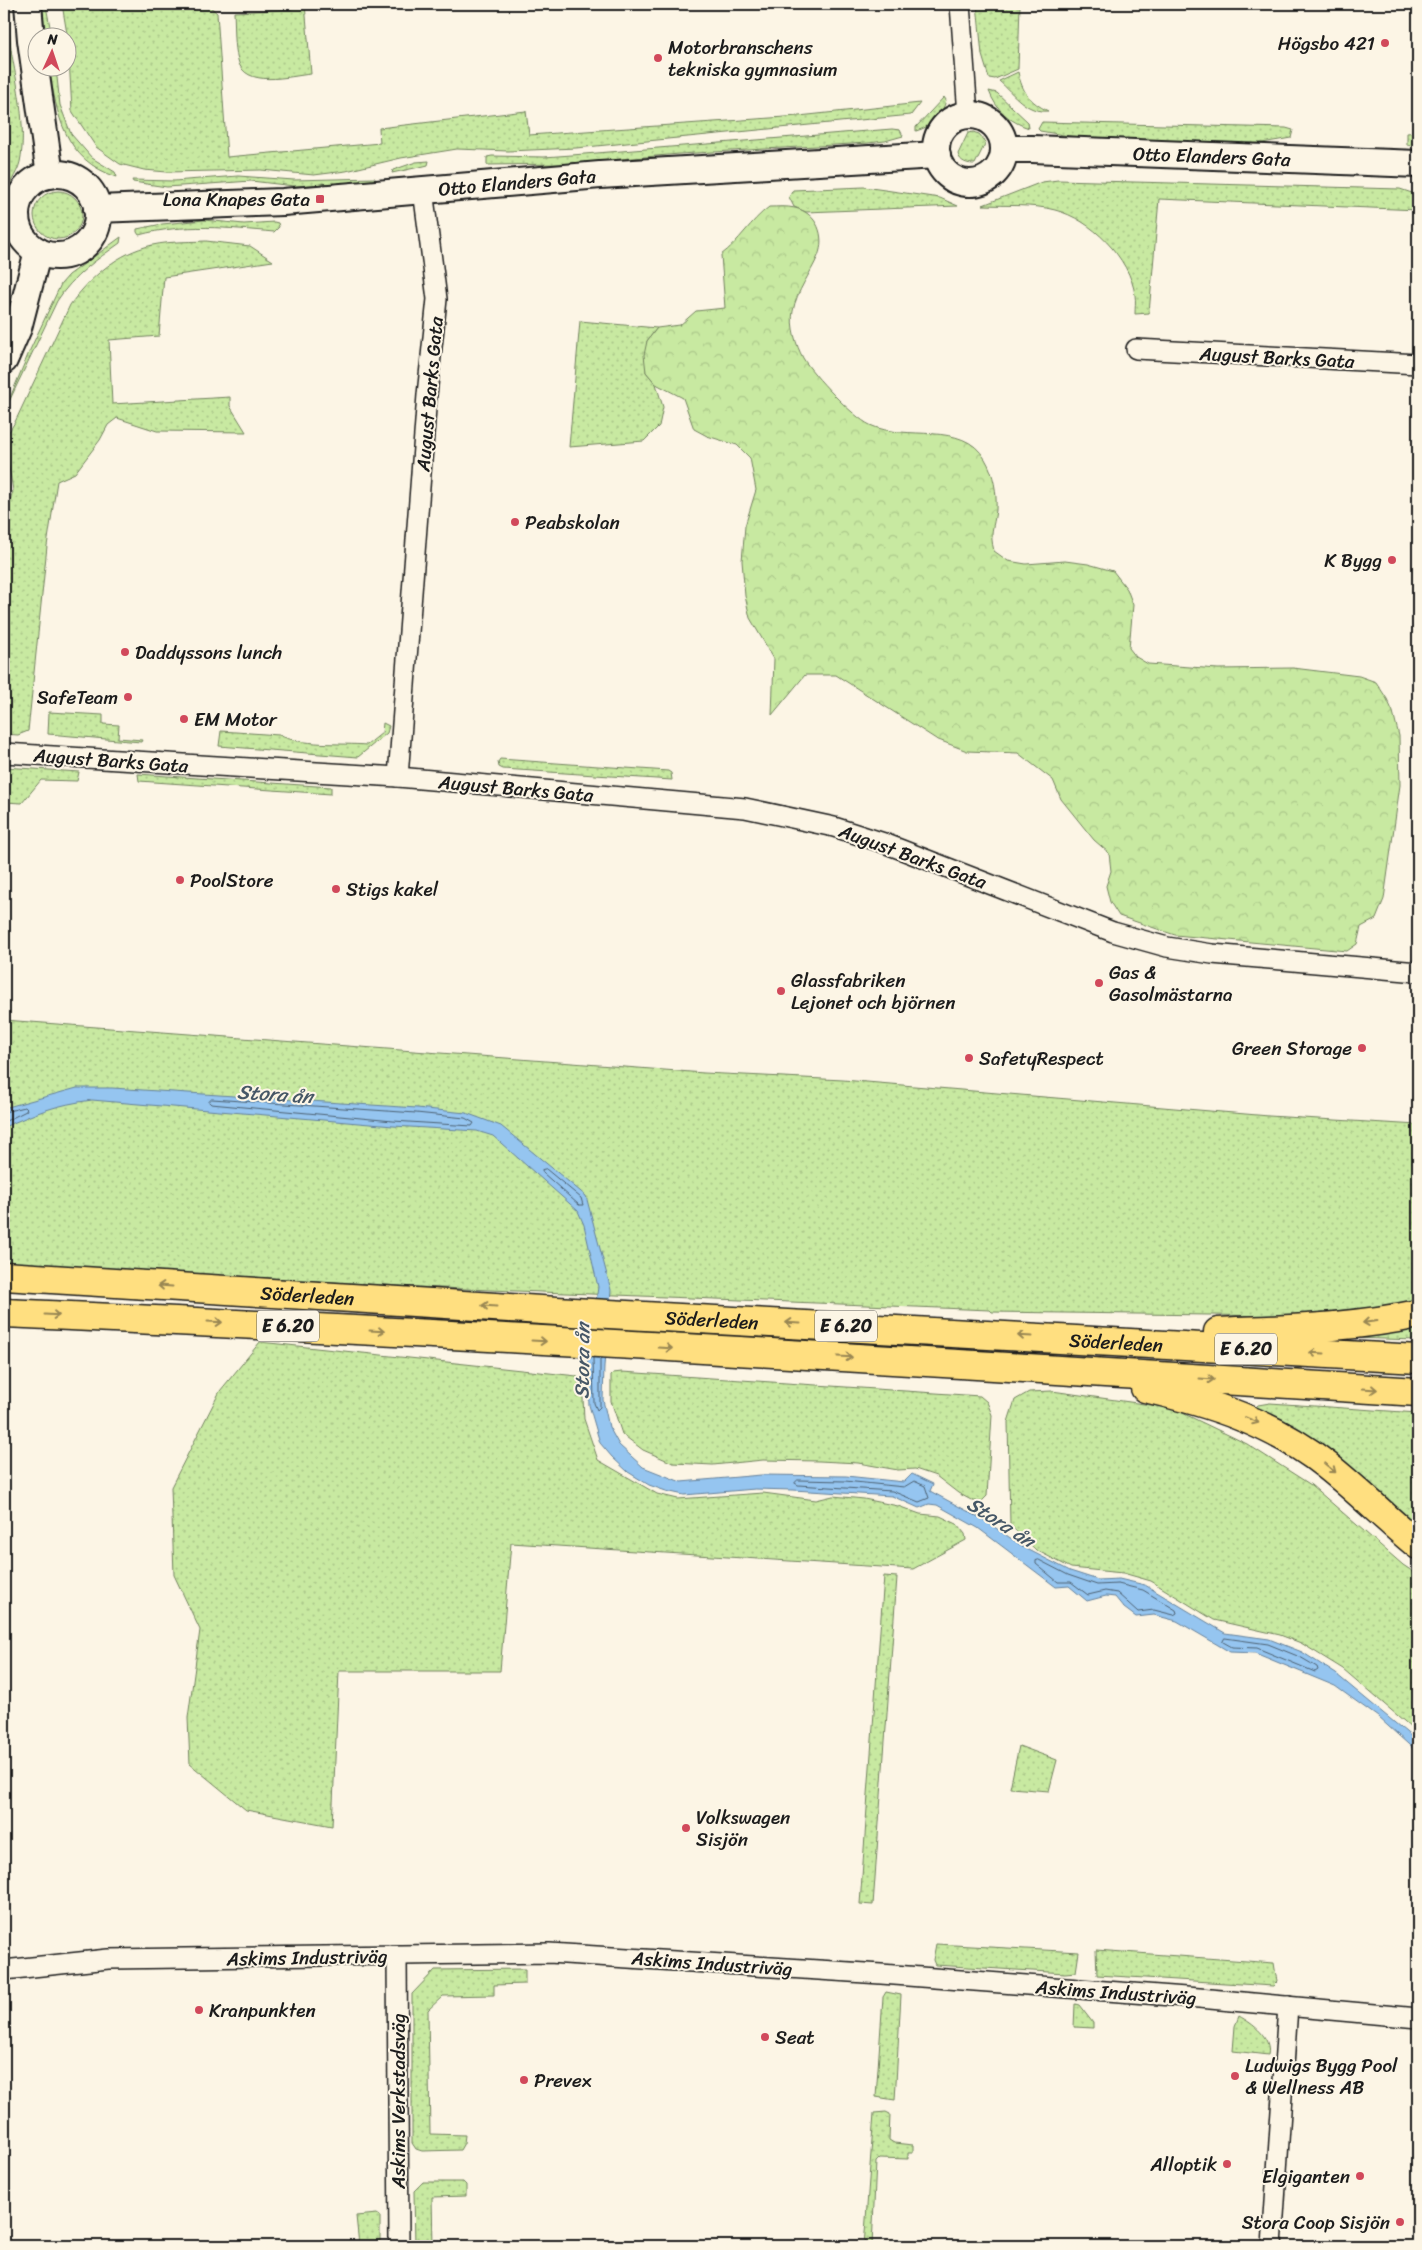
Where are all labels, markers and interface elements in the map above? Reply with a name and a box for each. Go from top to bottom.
text: N [46,27,58,52]
place label: Högsbo 421 [1278,27,1375,60]
north arrow [28,28,78,78]
place label: Motorbranschens tekniska gymnasium [668,31,838,86]
marker: Högsbo 421 [1379,37,1391,49]
marker: Motorbranschens tekniska gymnasium [652,52,664,64]
street label: Otto Elanders Gata [1132,137,1292,176]
street label: Otto Elanders Gata [437,159,597,206]
place label: Lona Knapes Gata [163,183,310,216]
marker: Lona Knapes Gata [314,193,326,205]
street label: August Barks Gata [406,315,453,474]
street label: August Barks Gata [1198,337,1356,378]
place label: Peabskolan [525,506,620,539]
marker: Peabskolan [509,516,521,528]
place label: K Bygg [1324,544,1382,577]
marker: K Bygg [1386,554,1398,566]
place label: Daddyssons lunch [135,636,282,669]
marker: Daddyssons lunch [119,646,131,658]
place label: SafeTeam [37,681,118,714]
marker: SafeTeam [122,691,134,703]
place label: EM Motor [194,703,278,736]
marker: EM Motor [178,713,190,725]
street label: August Barks Gata [31,739,190,782]
street label: August Barks Gata [436,765,595,812]
street label: August Barks Gata [833,814,992,899]
place label: PoolStore [190,864,274,897]
place label: Stigs kakel [346,873,439,906]
marker: PoolStore [174,874,186,886]
marker: Stigs kakel [330,883,342,895]
place label: Gas & Gasolmästarna [1109,956,1233,1011]
place label: Glassfabriken Lejonet och björnen [791,964,955,1019]
marker: Gas & Gasolmästarna [1093,977,1105,989]
marker: Glassfabriken Lejonet och björnen [775,985,787,997]
place label: Green Storage [1232,1032,1352,1065]
place label: SafetyRespect [979,1042,1104,1075]
marker: Green Storage [1356,1042,1368,1054]
marker: SafetyRespect [963,1052,975,1064]
water label: Stora ån [236,1074,316,1115]
street label: Söderleden [259,1276,355,1315]
one-way arrow [158,1281,174,1290]
street label: Söderleden [664,1301,759,1339]
one-way arrow [481,1302,497,1311]
road number: E 6.20 [257,1310,319,1342]
road number: E 6.20 [815,1310,877,1342]
one-way arrow [44,1311,60,1320]
one-way arrow [1363,1317,1379,1327]
one-way arrow [207,1318,223,1327]
one-way arrow [785,1319,801,1328]
water label: Stora ån [564,1321,601,1399]
street label: Söderleden [1068,1324,1164,1362]
one-way arrow [369,1327,385,1336]
one-way arrow [1017,1331,1033,1340]
road number: E 6.20 [1215,1334,1277,1365]
one-way arrow [531,1336,547,1345]
one-way arrow [657,1343,673,1352]
one-way arrow [1309,1349,1325,1358]
one-way arrow [837,1353,853,1362]
one-way arrow [1199,1375,1215,1384]
one-way arrow [1361,1385,1377,1394]
one-way arrow [1244,1417,1259,1426]
one-way arrow [1323,1463,1336,1474]
water label: Stora ån [959,1487,1044,1559]
place label: Volkswagen Sisjön [696,1801,790,1856]
marker: Volkswagen Sisjön [680,1822,692,1834]
street label: Askims Industriväg [225,1940,388,1975]
street label: Askims Industriväg [630,1941,794,1986]
street label: Askims Industriväg [1034,1970,1198,2015]
place label: Kranpunkten [209,1994,316,2027]
marker: Kranpunkten [193,2004,205,2016]
street label: Askims Verkstadsväg [382,2013,415,2190]
place label: Seat [775,2021,815,2054]
marker: Seat [759,2031,771,2043]
place label: Ludwigs Bygg Pool & Wellness AB [1245,2049,1398,2104]
place label: Prevex [534,2064,592,2097]
marker: Ludwigs Bygg Pool & Wellness AB [1229,2070,1241,2082]
marker: Prevex [518,2074,530,2086]
place label: Alloptik [1149,2148,1217,2181]
marker: Alloptik [1221,2158,1233,2170]
place label: Elgiganten [1262,2160,1350,2193]
marker: Elgiganten [1354,2170,1366,2182]
place label: Stora Coop Sisjön [1242,2206,1390,2239]
marker: Stora Coop Sisjön [1394,2216,1406,2228]

